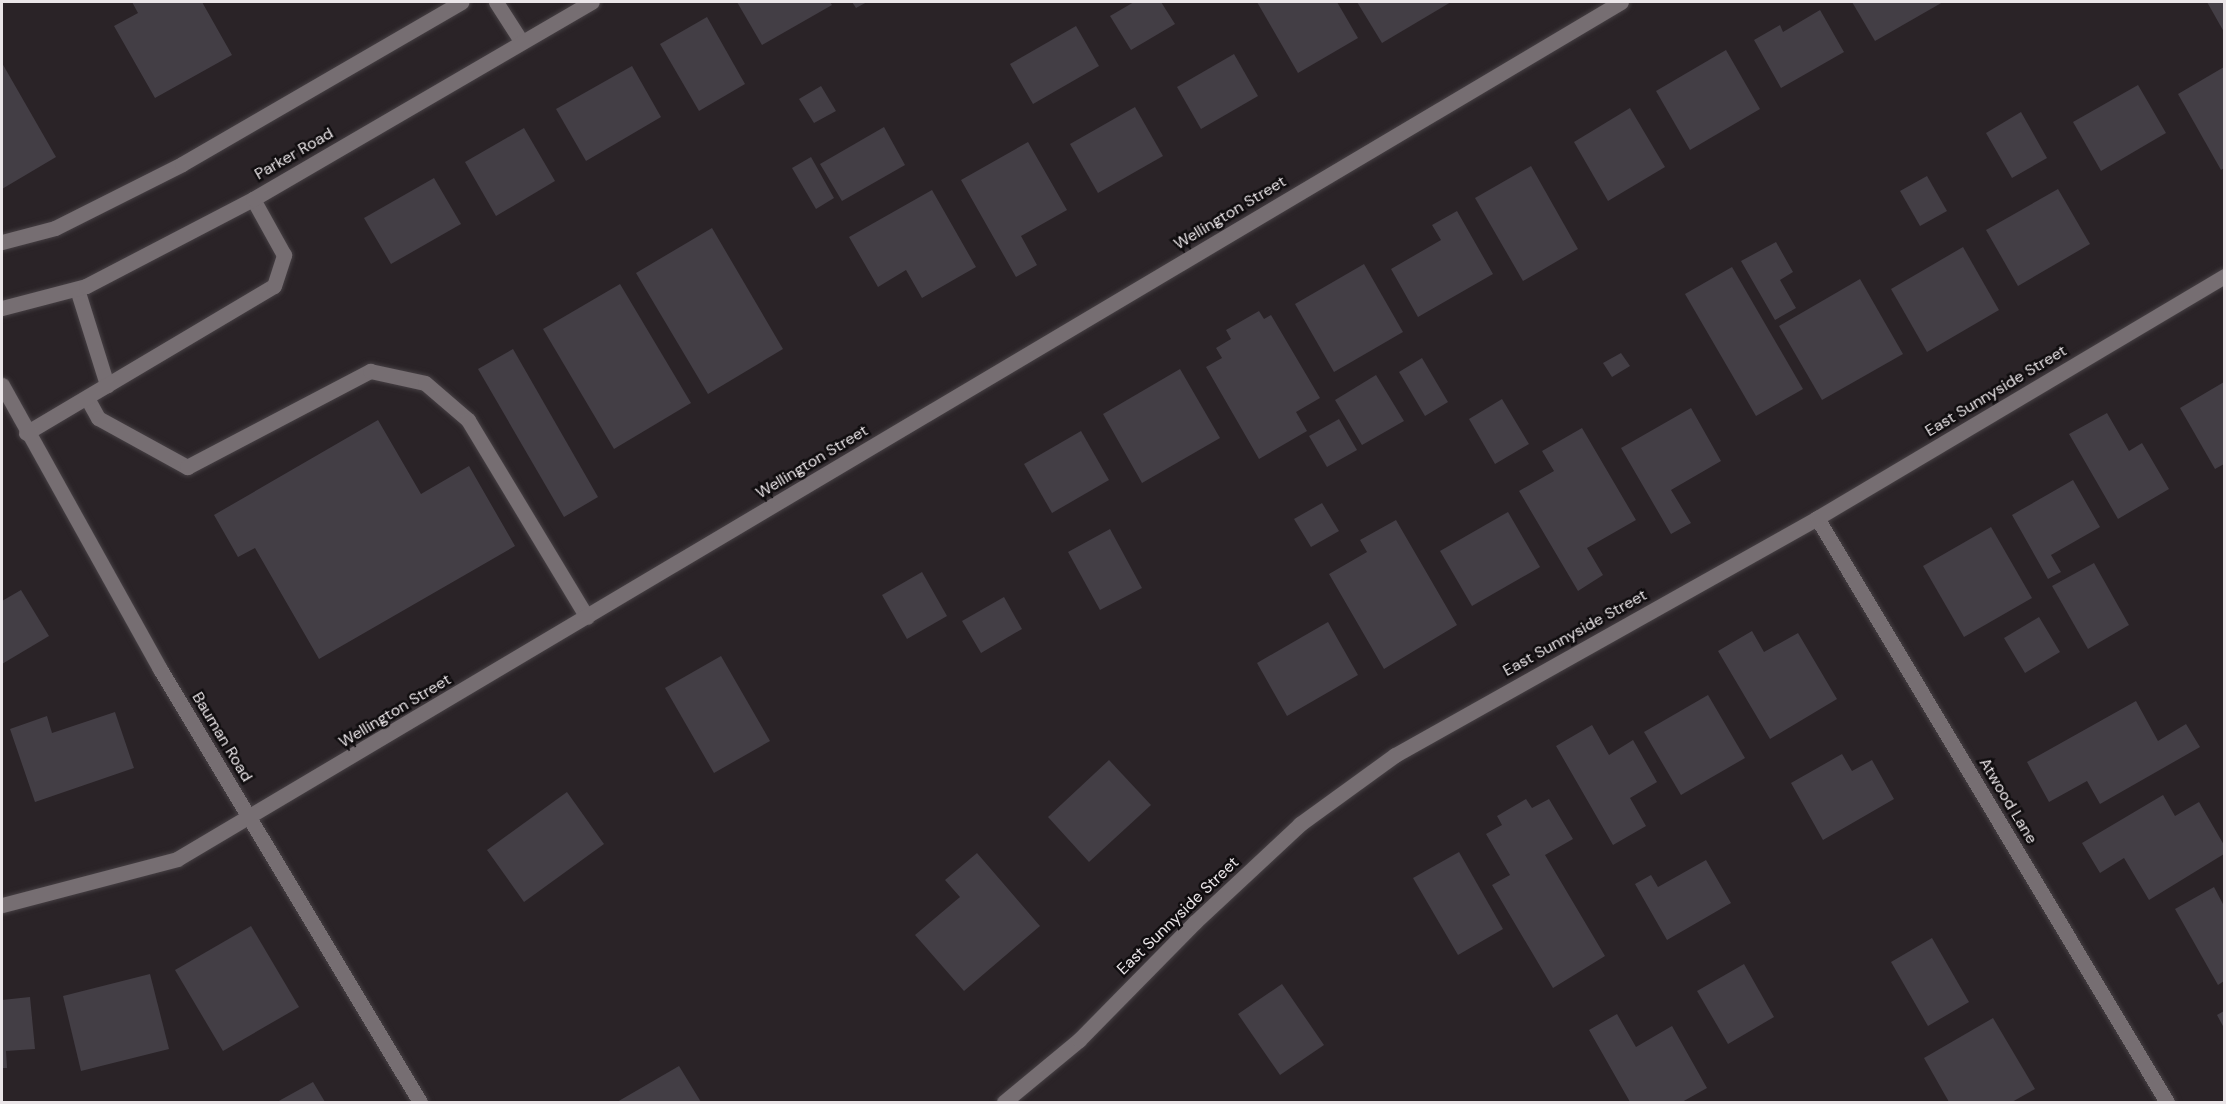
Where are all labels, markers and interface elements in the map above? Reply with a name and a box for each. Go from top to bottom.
street label: Parker Road [251,124,337,184]
street label: Wellington Street [1171,172,1289,254]
street label: East Sunnyside Street [1922,341,2070,441]
street label: Wellington Street [753,421,871,503]
street label: East Sunnyside Street [1500,585,1650,681]
street label: Wellington Street [336,670,454,752]
street label: Bauman Road [188,689,256,785]
street label: Atwood Lane [1975,755,2041,847]
street label: East Sunnyside Street [1113,853,1243,979]

